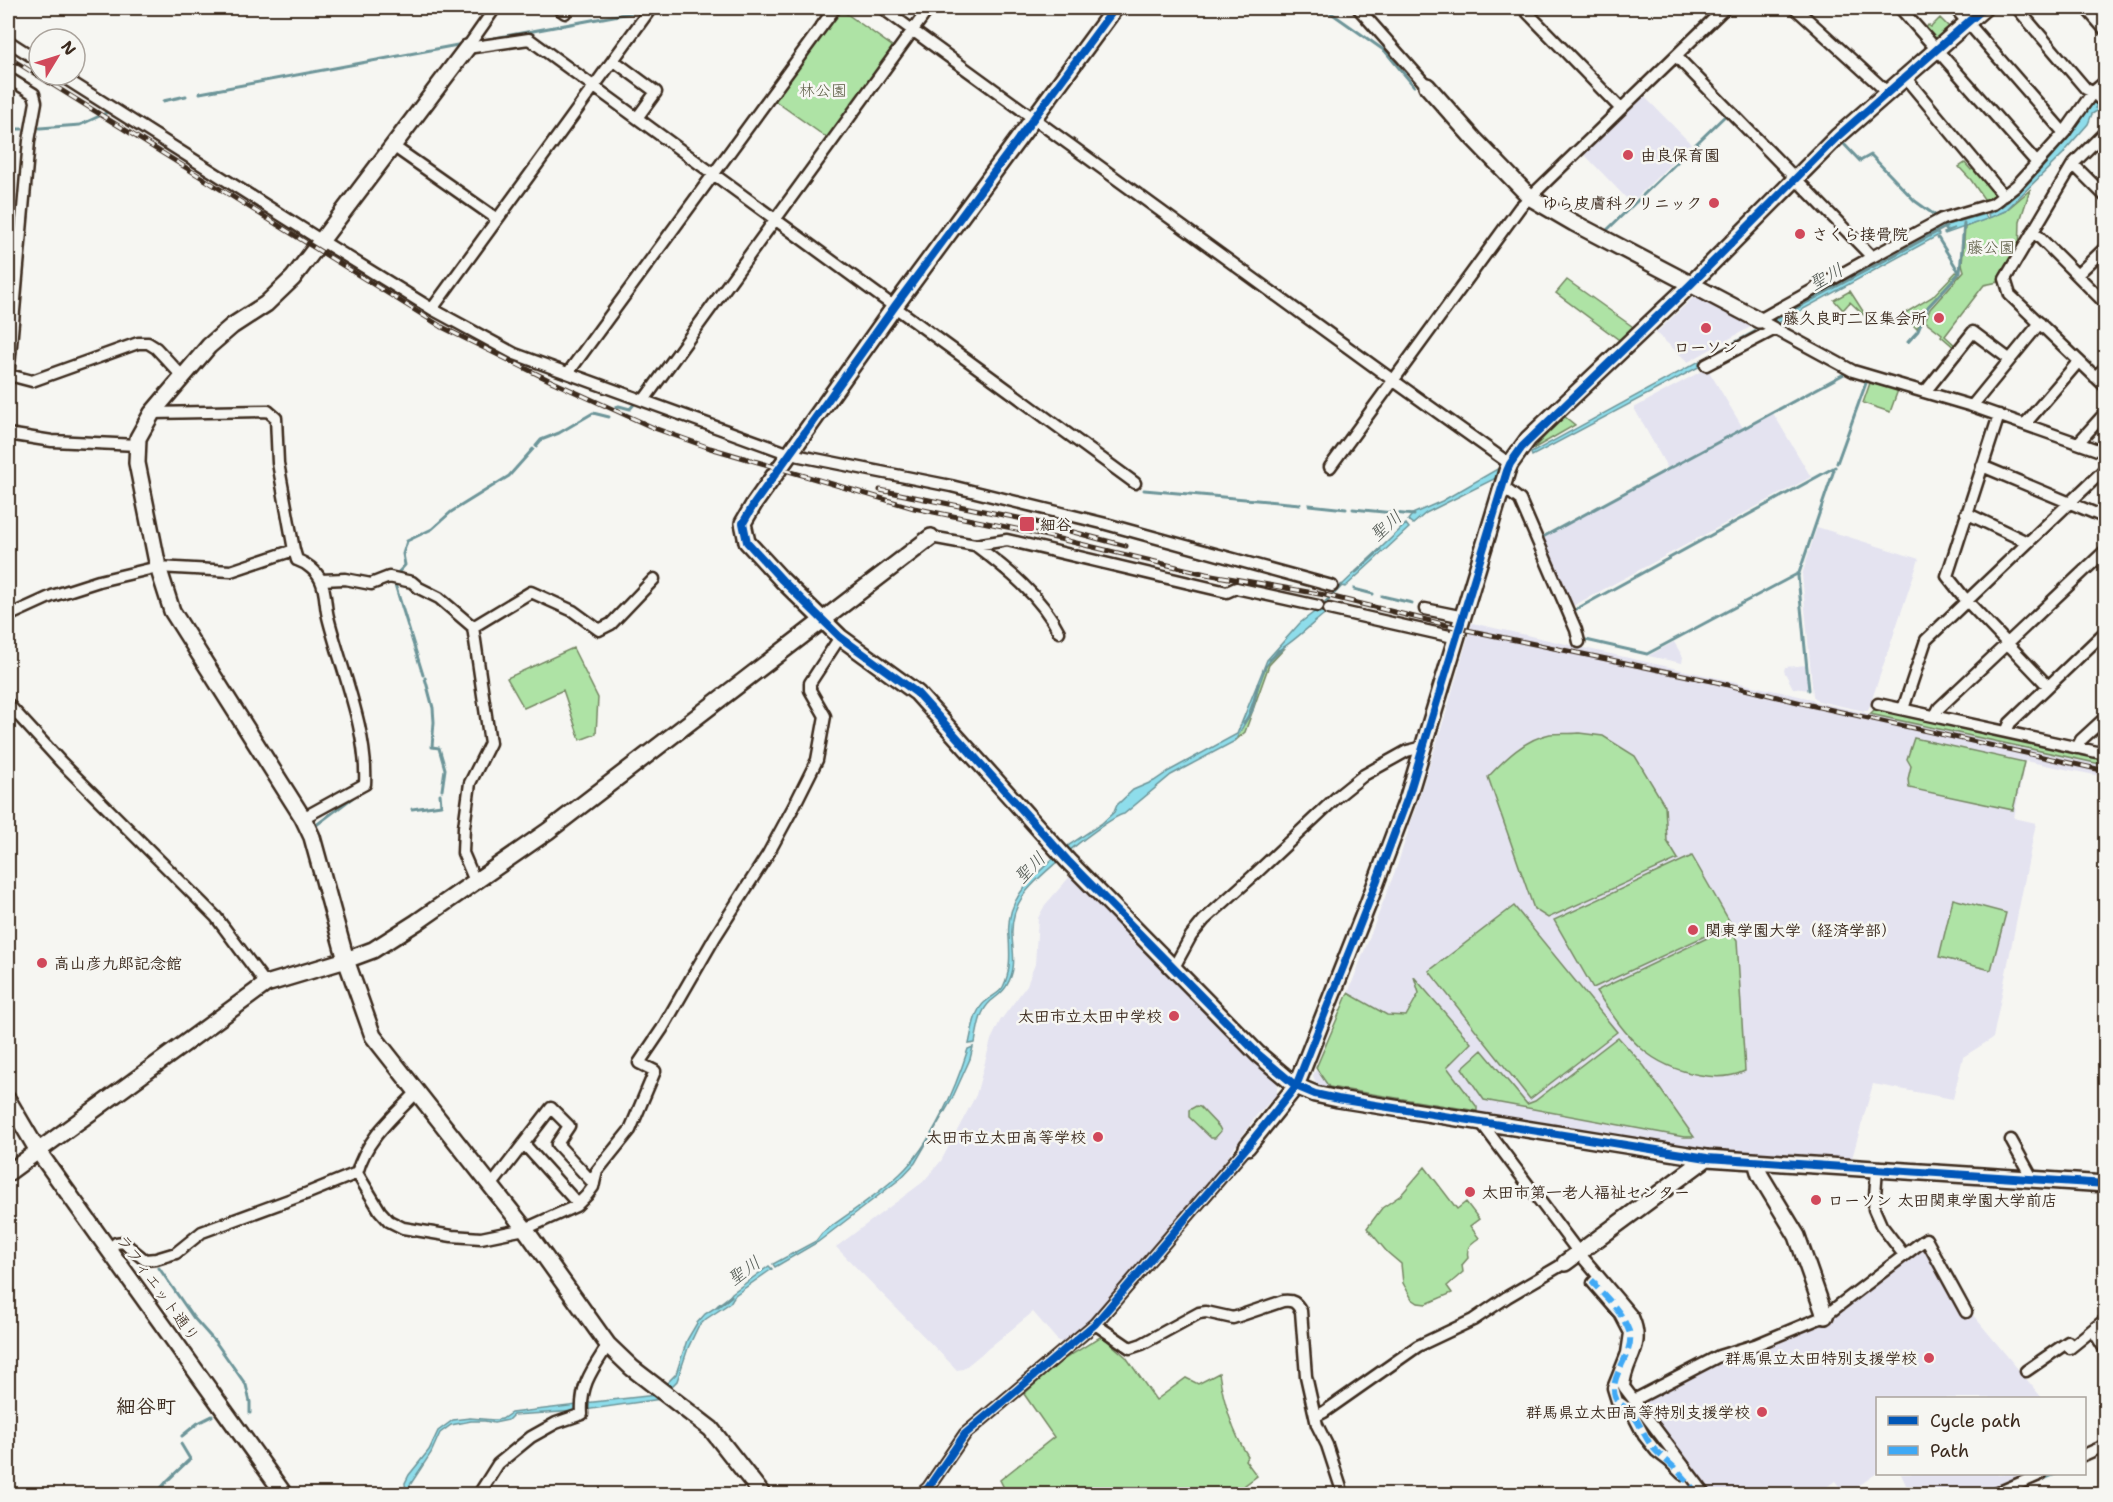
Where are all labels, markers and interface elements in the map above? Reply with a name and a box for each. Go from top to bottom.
north arrow [27,27,87,87]
text: N [56,37,81,60]
park label: 林公園 [799,80,847,101]
place label: 由良保育園 [1640,145,1720,166]
marker: 由良保育園 [1621,148,1635,162]
place label: ゆら皮膚科クリニック [1542,193,1702,214]
marker: ゆら皮膚科クリニック [1707,196,1721,210]
place label: さくら接骨院 [1812,224,1908,245]
marker: さくら接骨院 [1793,227,1807,241]
park label: 藤公園 [1967,237,2015,258]
water label: 聖川 [1804,258,1848,296]
place label: 藤久良町二区集会所 [1783,308,1927,329]
marker: 藤久良町二区集会所 [1932,311,1946,325]
marker: ローソン [1699,321,1713,335]
place label: ローソン [1674,337,1738,358]
water label: 聖川 [1365,505,1407,547]
place label: 細谷 [1040,514,1072,535]
marker: 細谷 [1018,515,1036,533]
water label: 聖川 [1009,847,1051,889]
place label: 関東学園大学（経済学部） [1705,920,1897,941]
marker: 関東学園大学（経済学部） [1686,923,1700,937]
place label: 高山彦九郎記念館 [54,953,182,974]
marker: 高山彦九郎記念館 [35,956,49,970]
place label: 太田市立太田中学校 [1018,1006,1162,1027]
marker: 太田市立太田中学校 [1167,1009,1181,1023]
place label: 太田市立太田高等学校 [926,1127,1086,1148]
marker: 太田市立太田高等学校 [1091,1130,1105,1144]
place label: 太田市第一老人福祉センター [1482,1182,1690,1203]
marker: 太田市第一老人福祉センター [1463,1185,1477,1199]
place label: ローソン 太田関東学園大学前店 [1828,1190,2058,1211]
marker: ローソン 太田関東学園大学前店 [1809,1193,1823,1207]
street label: ラフィエット通り [112,1230,204,1346]
water label: 聖川 [722,1251,766,1291]
place label: 群馬県立太田特別支援学校 [1725,1348,1917,1369]
marker: 群馬県立太田特別支援学校 [1922,1351,1936,1365]
district label: 細谷町 [116,1393,176,1419]
legend [1876,1397,2086,1475]
place label: 群馬県立太田高等特別支援学校 [1526,1402,1750,1423]
marker: 群馬県立太田高等特別支援学校 [1755,1405,1769,1419]
text: Cycle path [1930,1409,2021,1433]
text: Path [1930,1439,1969,1463]

